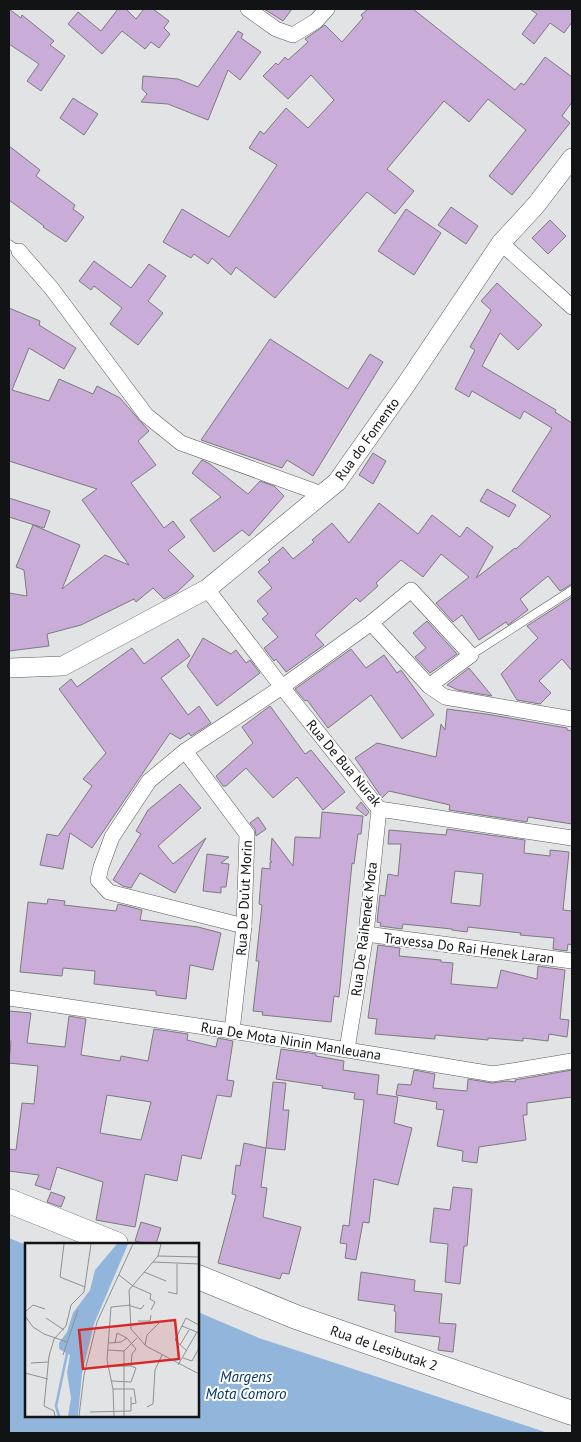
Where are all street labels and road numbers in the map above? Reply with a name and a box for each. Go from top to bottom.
street label: Rua do Fomento [331,394,403,484]
street label: Rua De Bua Nurak [302,716,386,810]
street label: Rua De Du’ut Morin [232,840,256,956]
street label: Rua De Raihenek Mota [347,861,381,997]
street label: Travessa Do Rai Henek Laran [383,929,555,967]
street label: Rua De Mota Ninin Manleuana [200,1018,383,1064]
street label: Rua de Lesibutak 2 [328,1321,440,1375]

